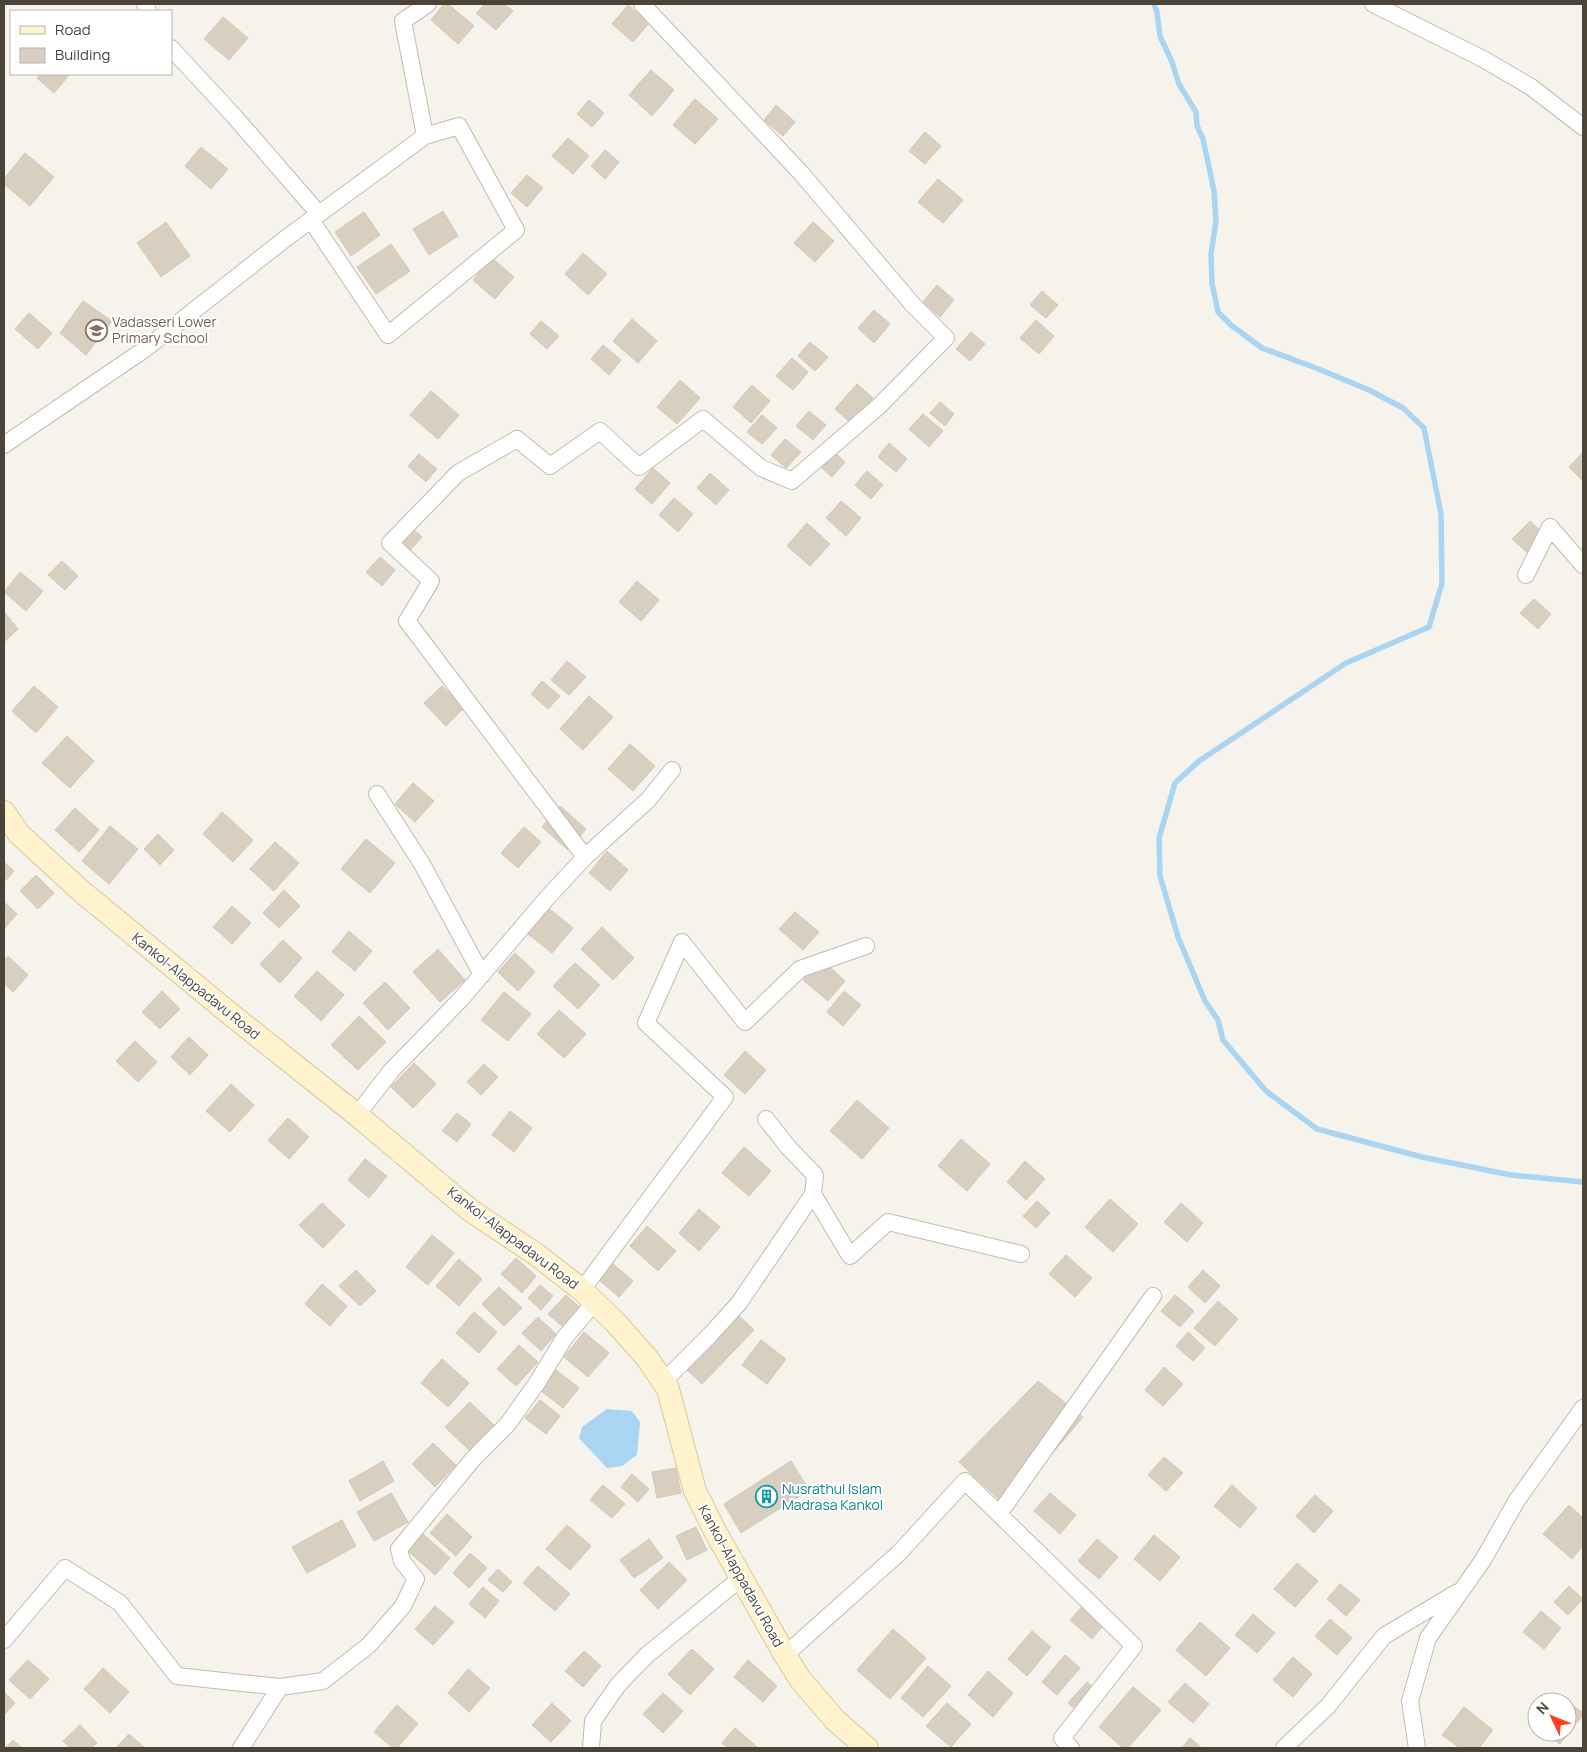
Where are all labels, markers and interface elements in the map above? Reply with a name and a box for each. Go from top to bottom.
legend [10,10,172,75]
text: Road [55,19,91,40]
text: Building [55,44,110,65]
place label: Vadasseri Lower Primary School [112,312,217,347]
school or university icon: Vadasseri Lower Primary School [84,318,108,342]
street label: Kankol-Alappadavu Road [128,928,264,1043]
street label: Kankol-Alappadavu Road [444,1182,583,1293]
place label: Nusrathul Islam Madrasa Kankol [782,1479,883,1514]
building icon: Nusrathul Islam Madrasa Kankol [754,1485,778,1509]
street label: Kankol-Alappadavu Road [694,1501,788,1650]
north arrow [1527,1692,1577,1742]
text: N [1532,1698,1553,1718]

